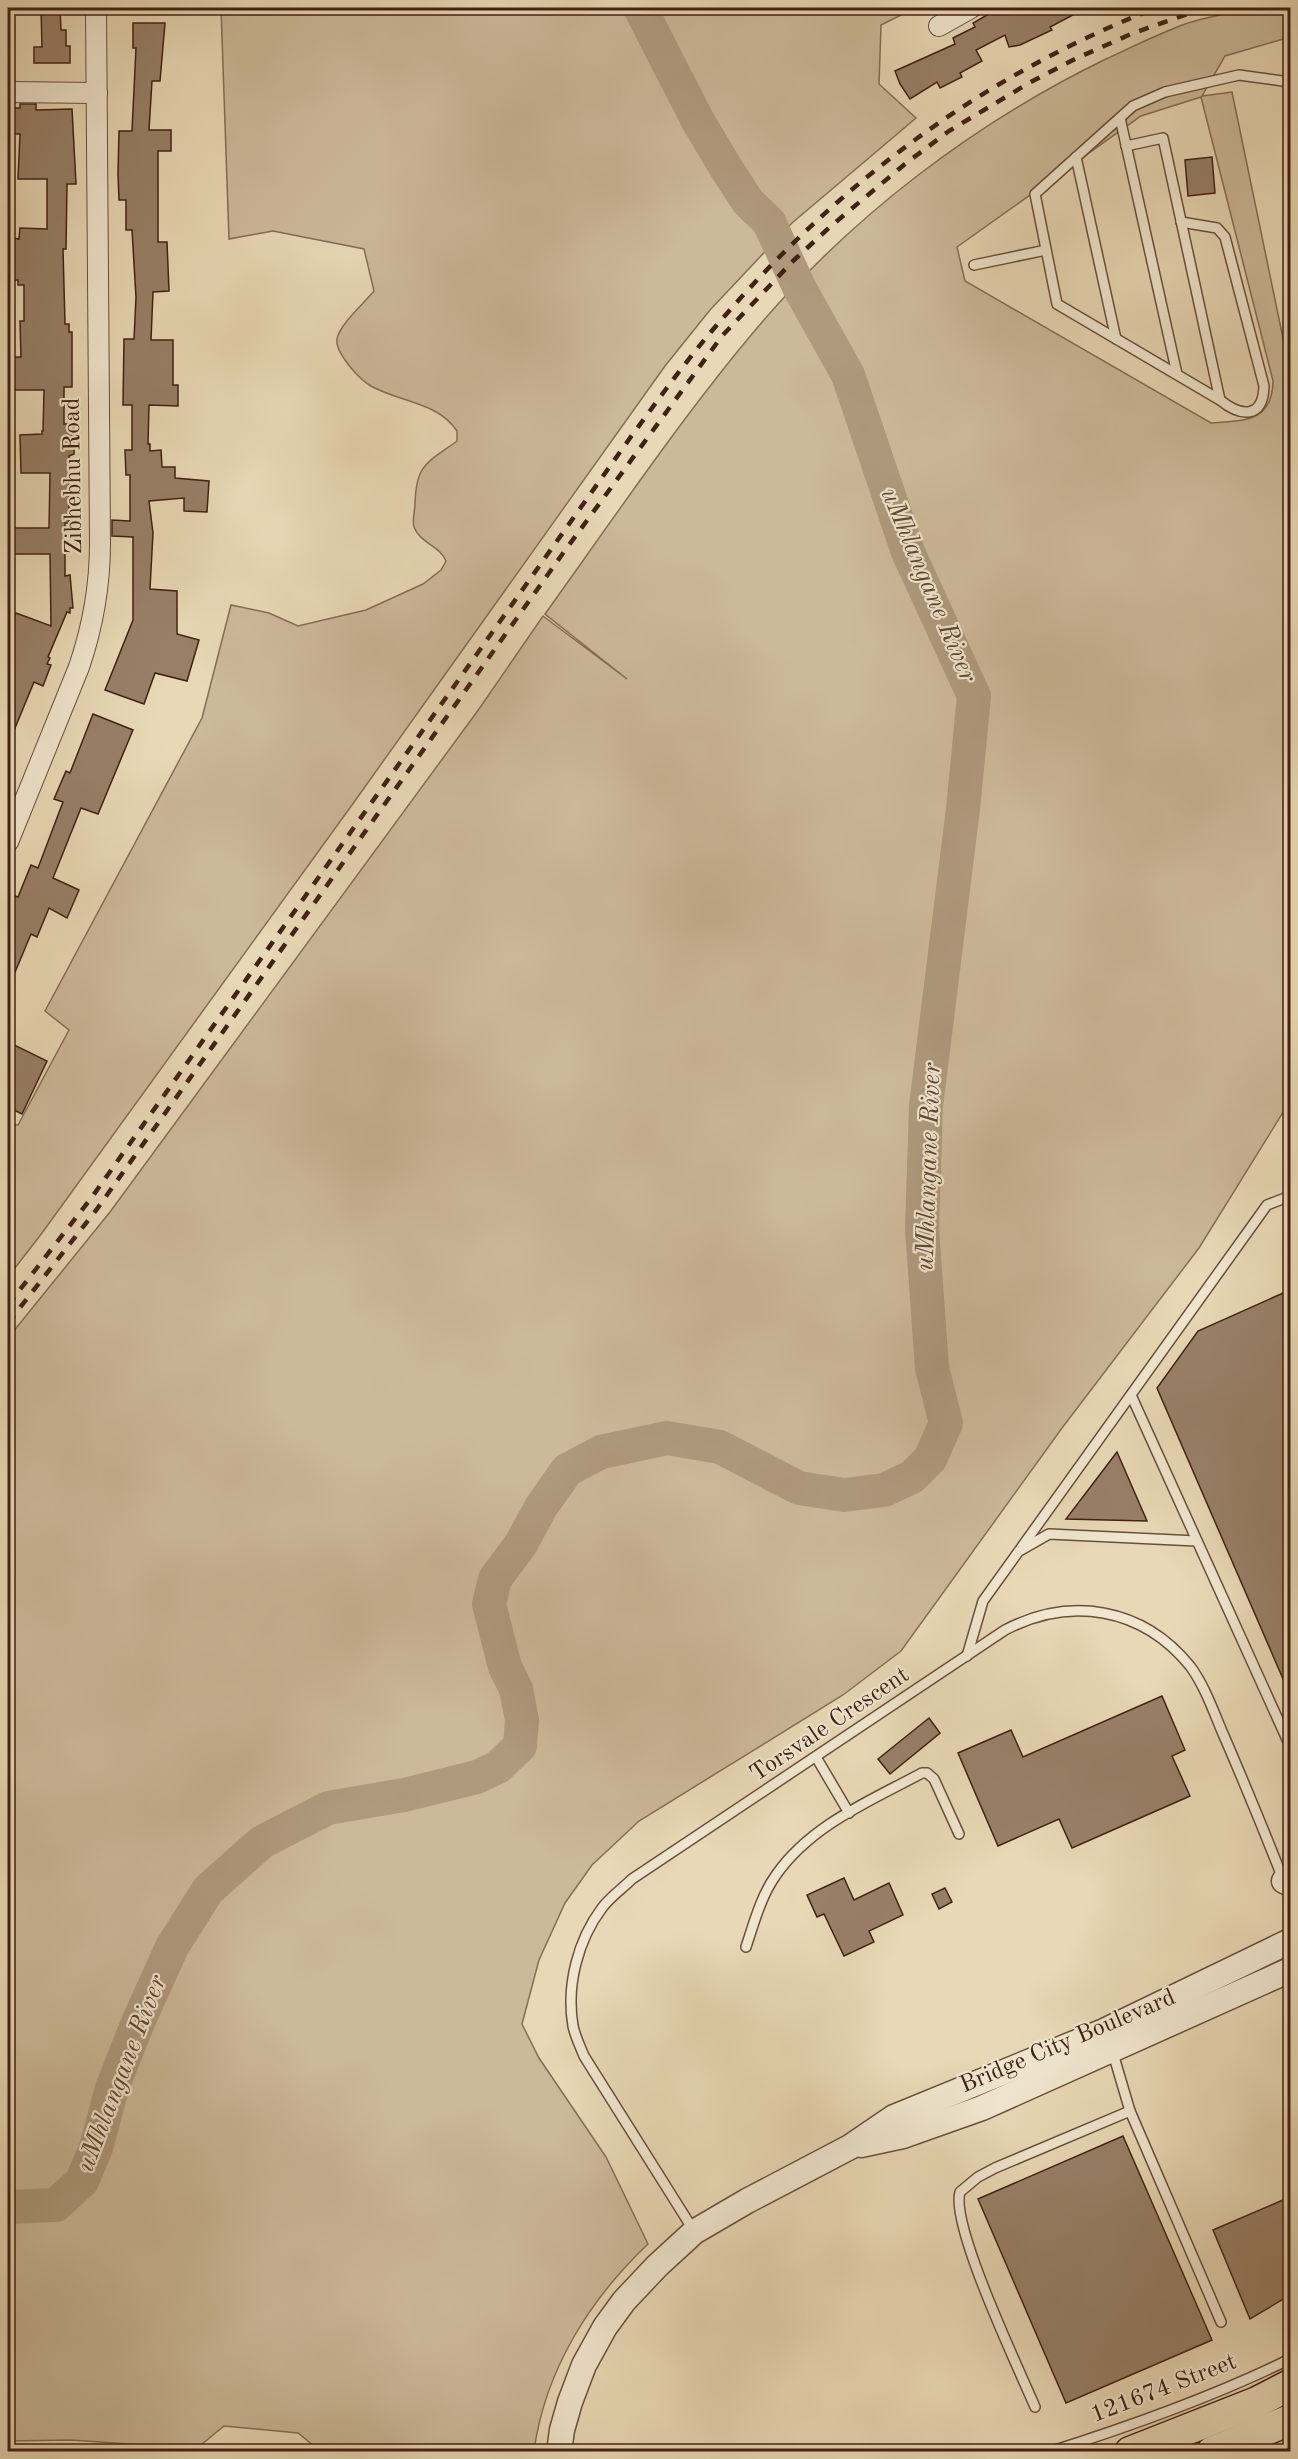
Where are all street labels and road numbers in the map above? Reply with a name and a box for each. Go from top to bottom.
street label: Zibhebhu Road [61,397,87,555]
street label: Torsvale Crescent [746,1663,914,1787]
street label: Bridge City Boulevard [957,1986,1179,2098]
street label: 121674 Street [1088,2350,1240,2428]

